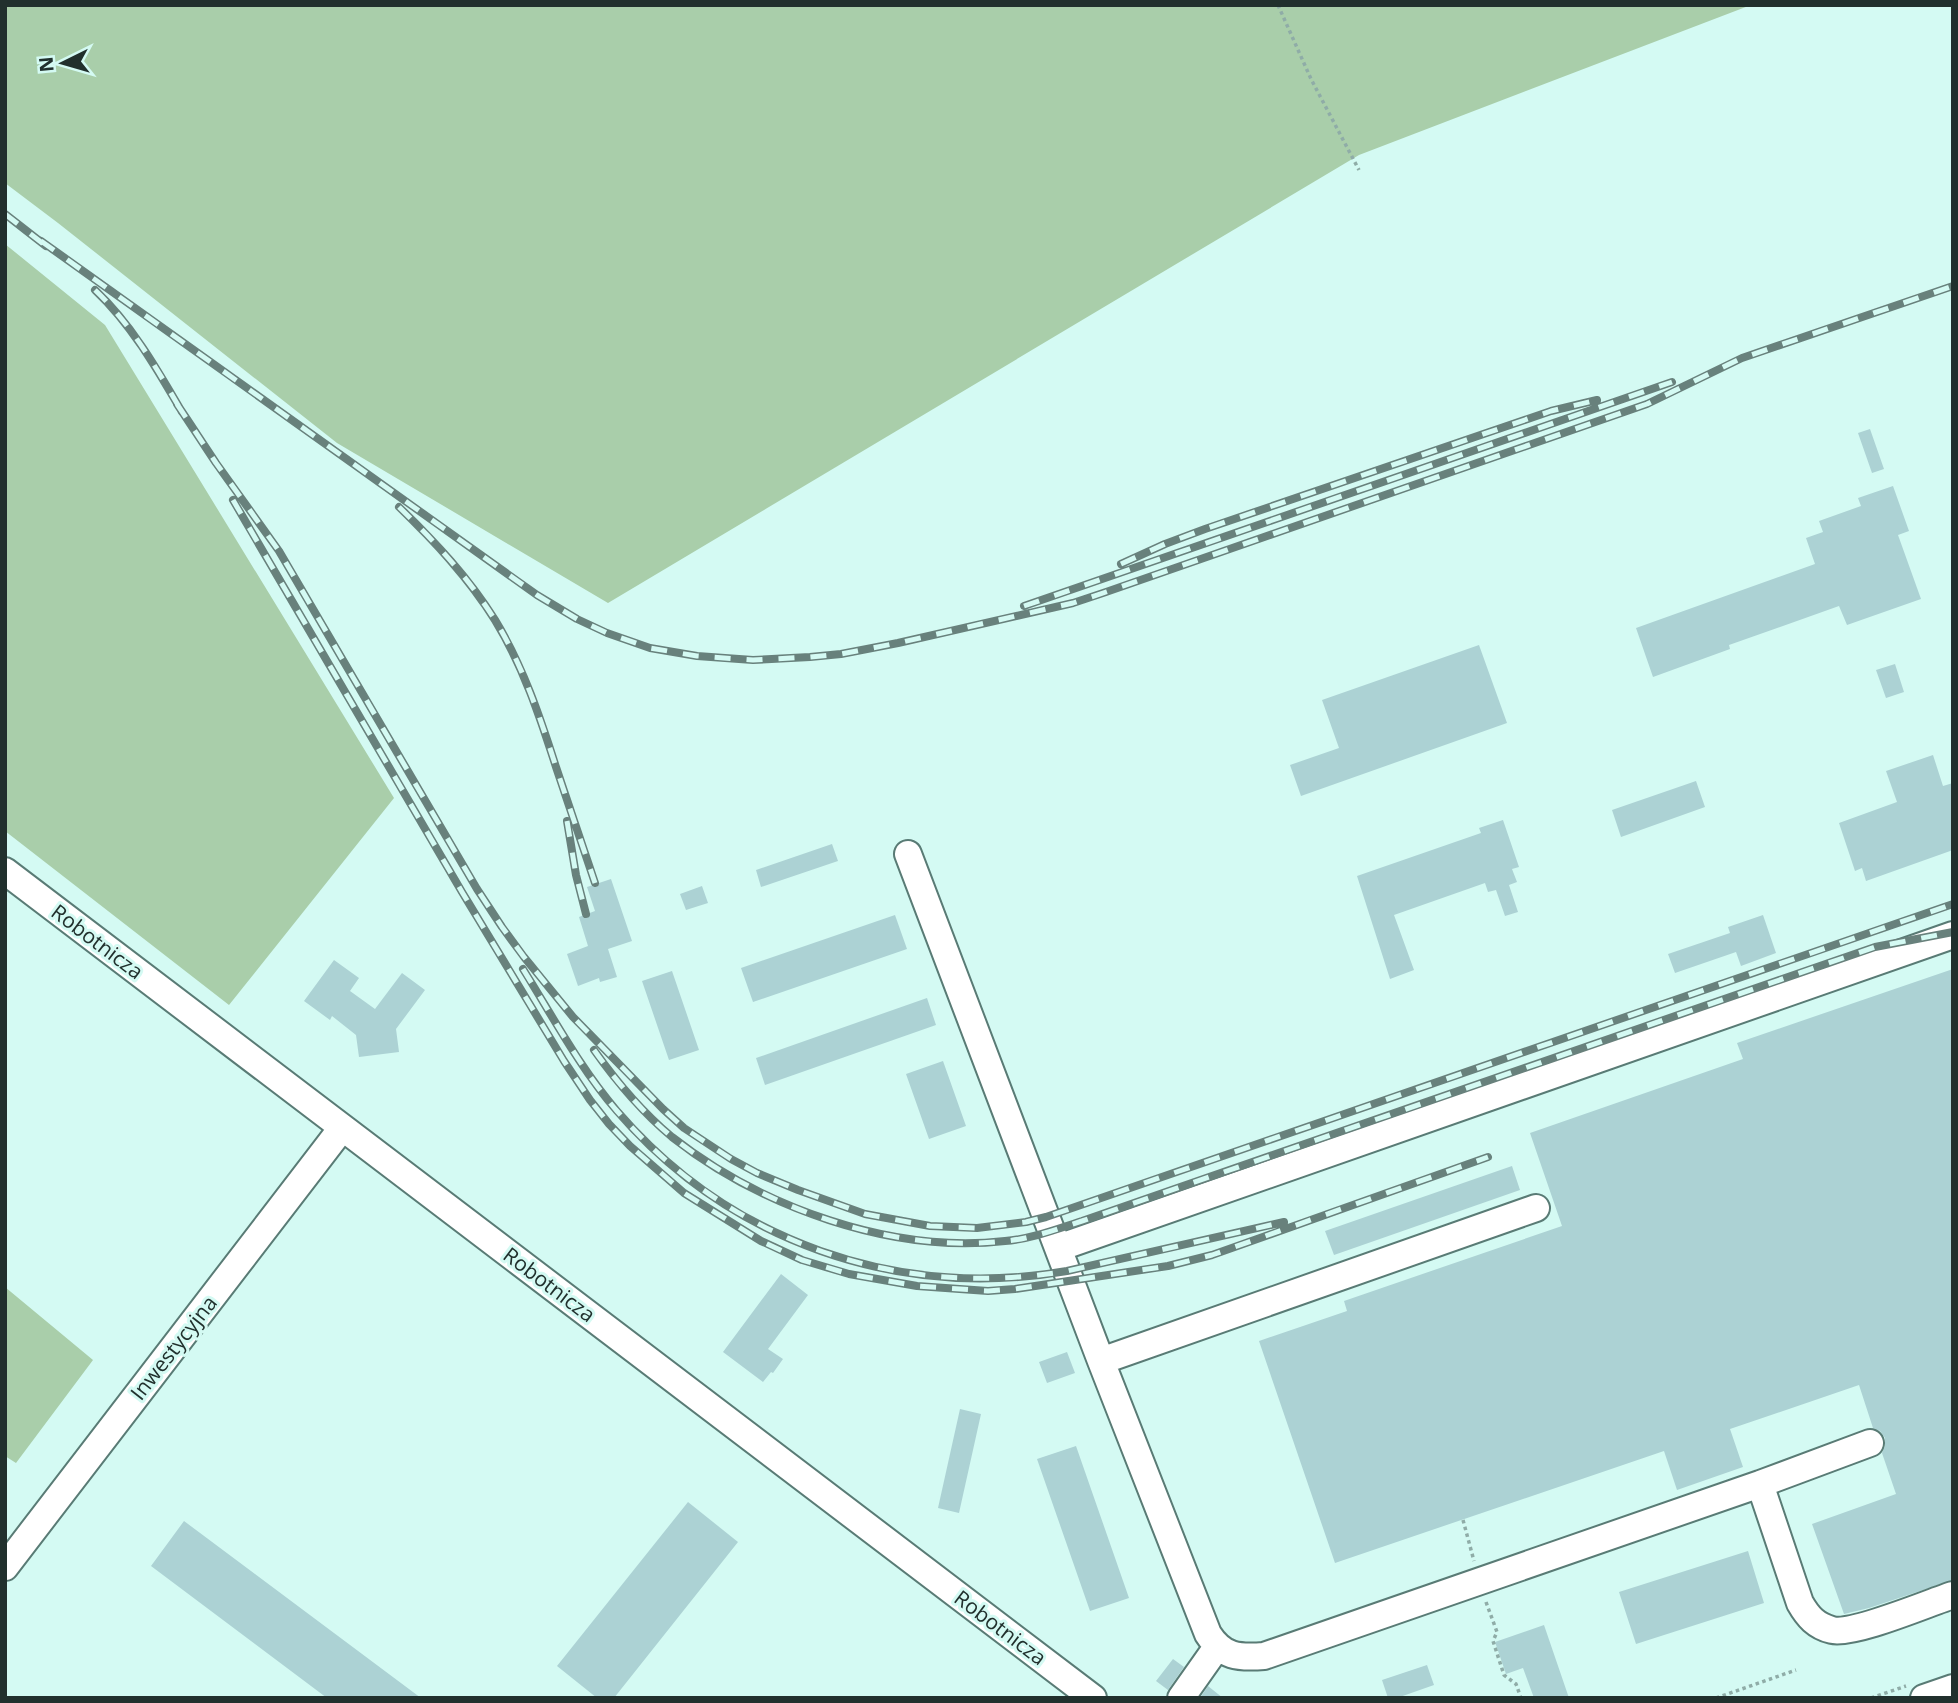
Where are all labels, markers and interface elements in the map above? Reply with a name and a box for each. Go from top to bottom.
north arrow [28,28,98,98]
text: N [32,56,60,73]
street label: Robotnicza [46,897,149,985]
street label: Robotnicza [498,1240,601,1328]
street label: Inwestycyjna [124,1289,223,1405]
street label: Robotnicza [949,1583,1052,1671]

